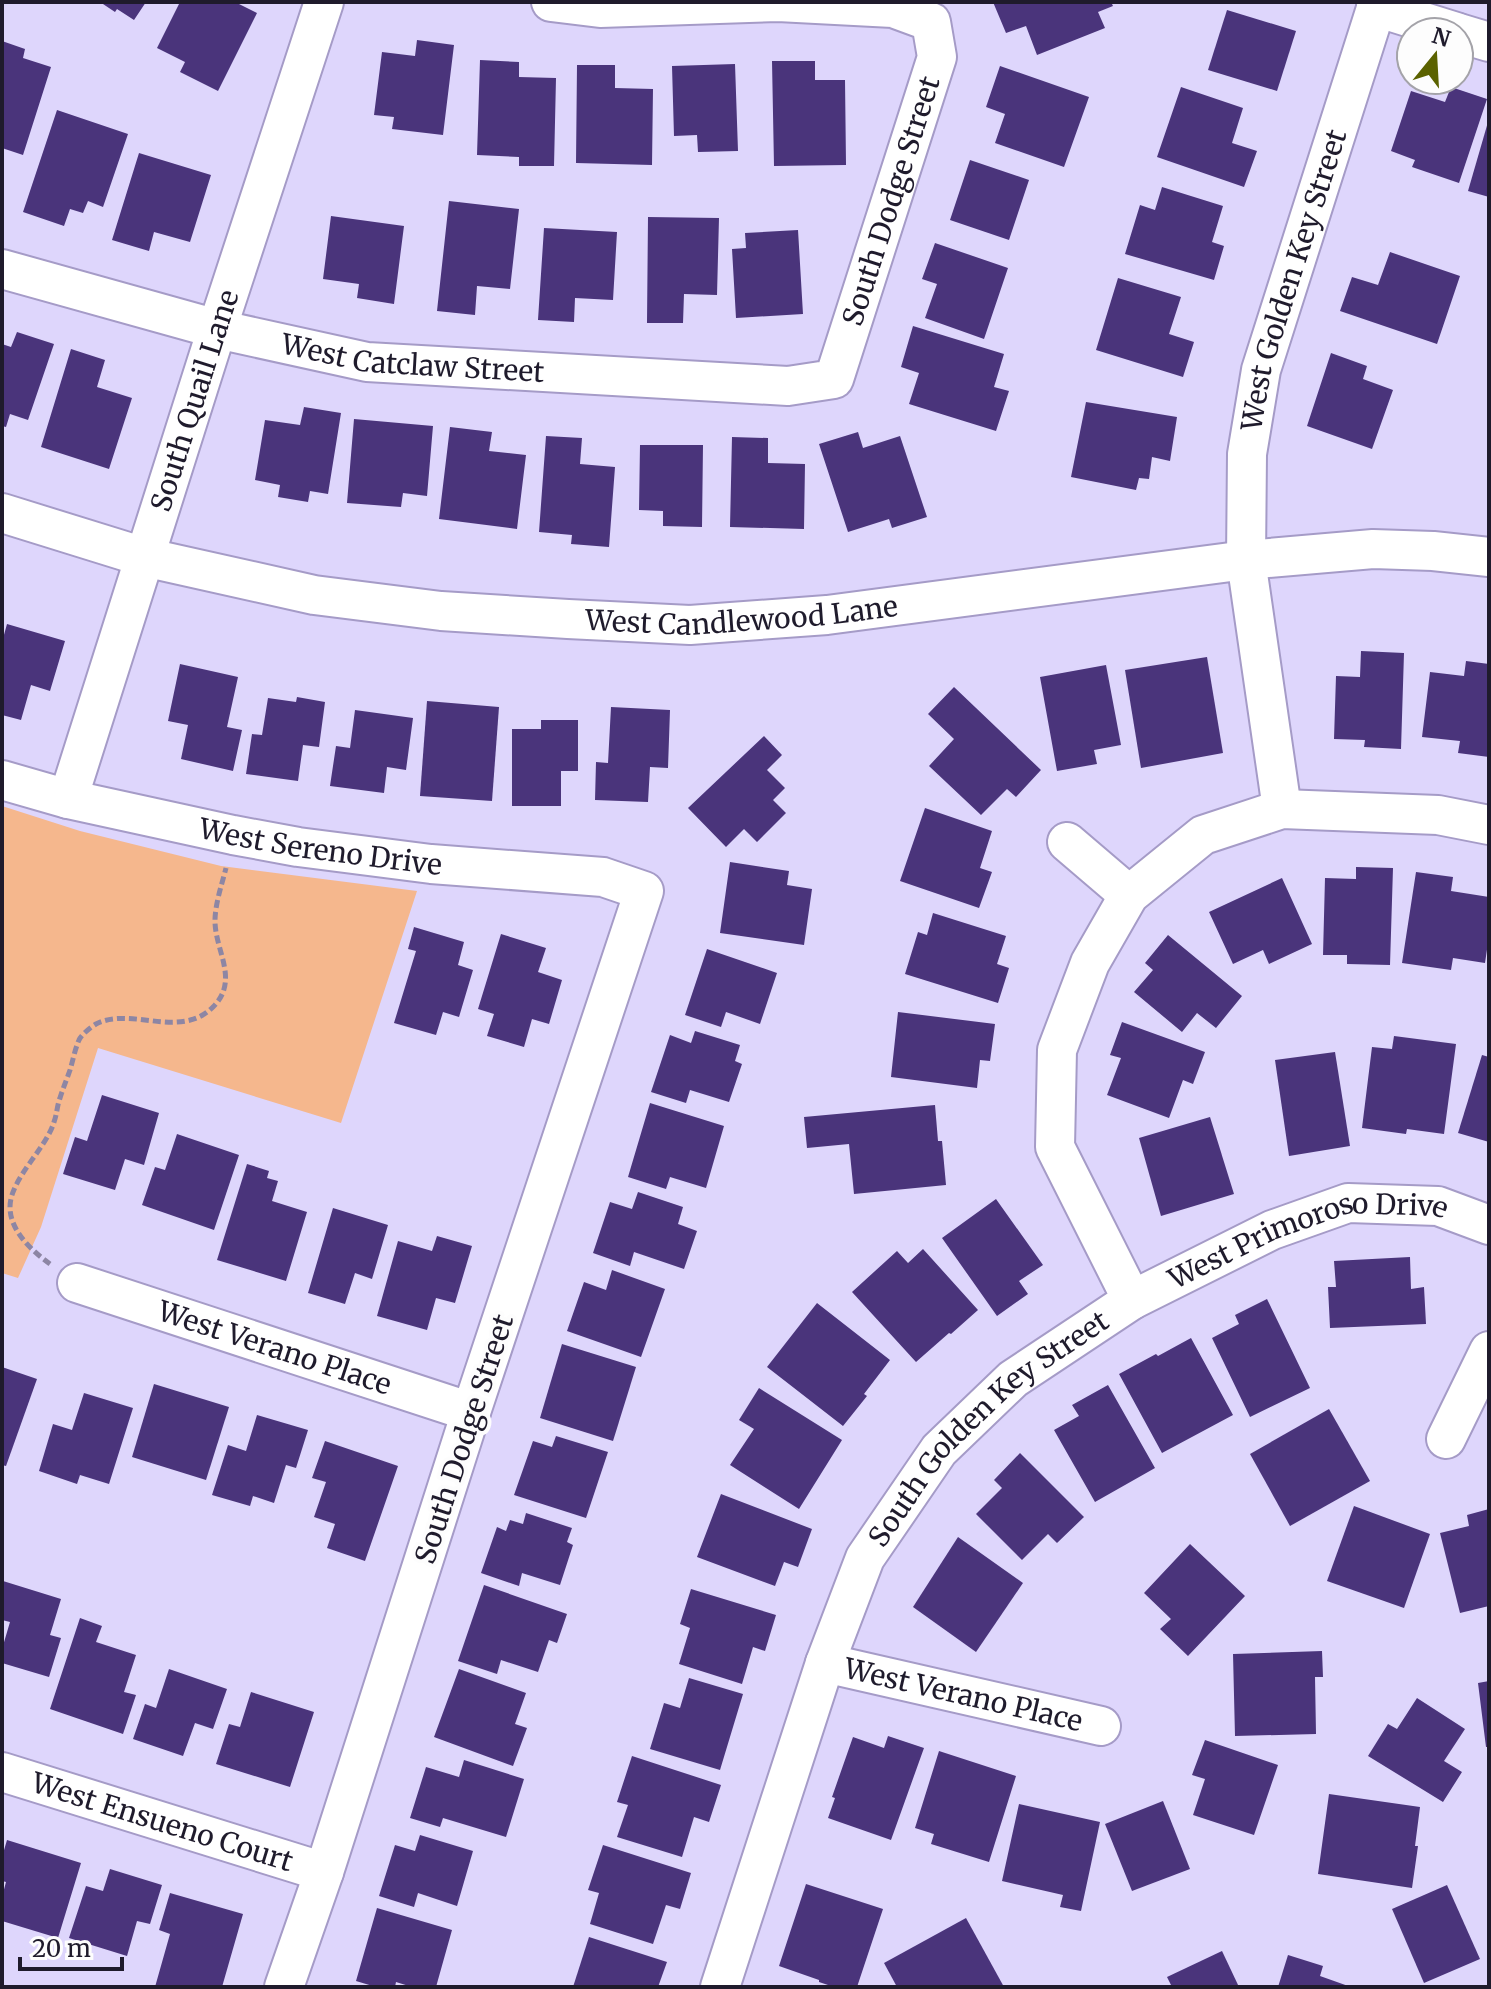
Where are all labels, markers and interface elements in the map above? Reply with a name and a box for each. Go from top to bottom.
north arrow [1395,16,1475,96]
text: N [1429,21,1454,53]
street label: South Dodge Street [834,71,948,330]
street label: West Golden Key Street [1233,125,1354,434]
street label: South Quail Lane [142,285,247,516]
street label: West Catclaw Street [277,326,545,390]
street label: West Candlewood Lane [583,588,900,643]
street label: West Sereno Drive [195,810,443,883]
street label: West Primoroso Drive [1161,1185,1453,1297]
street label: West Verano Place [153,1292,396,1403]
street label: South Golden Key Street [860,1303,1115,1553]
street label: South Dodge Street [407,1310,521,1568]
street label: West Verano Place [840,1650,1086,1739]
street label: West Ensueno Court [26,1764,298,1879]
scale bar [20,1921,122,1971]
text: 20 m [32,1933,91,1964]

